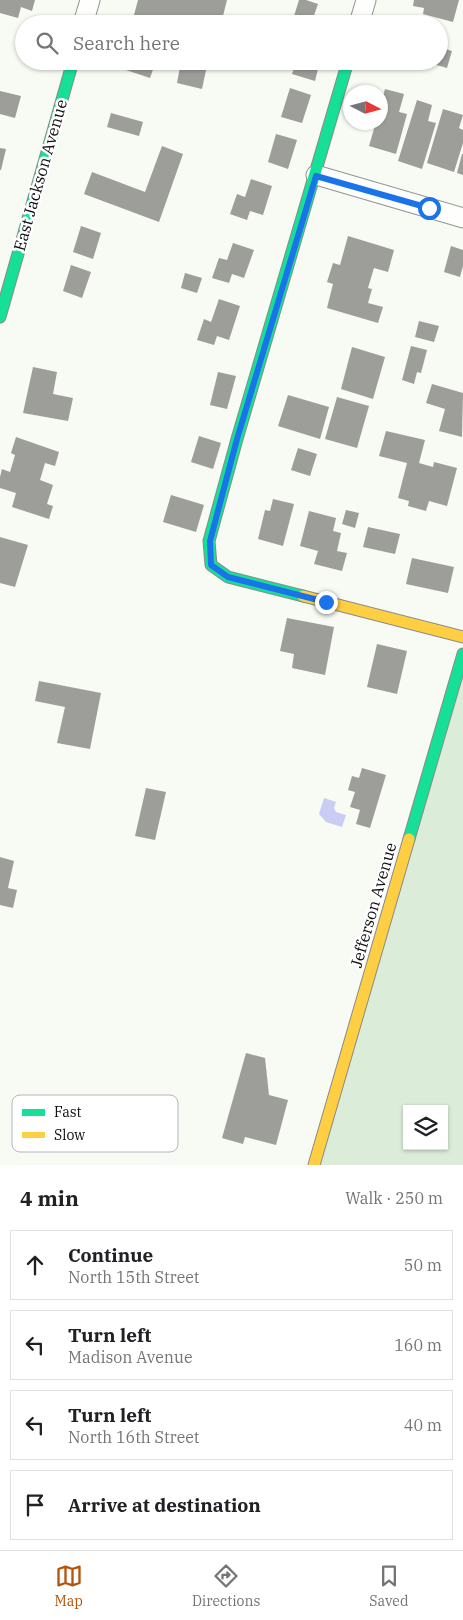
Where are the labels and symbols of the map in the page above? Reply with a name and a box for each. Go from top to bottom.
north arrow [343,85,388,130]
street label: East Jackson Avenue [9,97,71,253]
route start [418,197,441,220]
route end [315,591,338,614]
street label: Jefferson Avenue [346,840,400,970]
legend [12,1095,178,1152]
text: Fast [54,1103,82,1121]
text: Slow [54,1126,85,1144]

